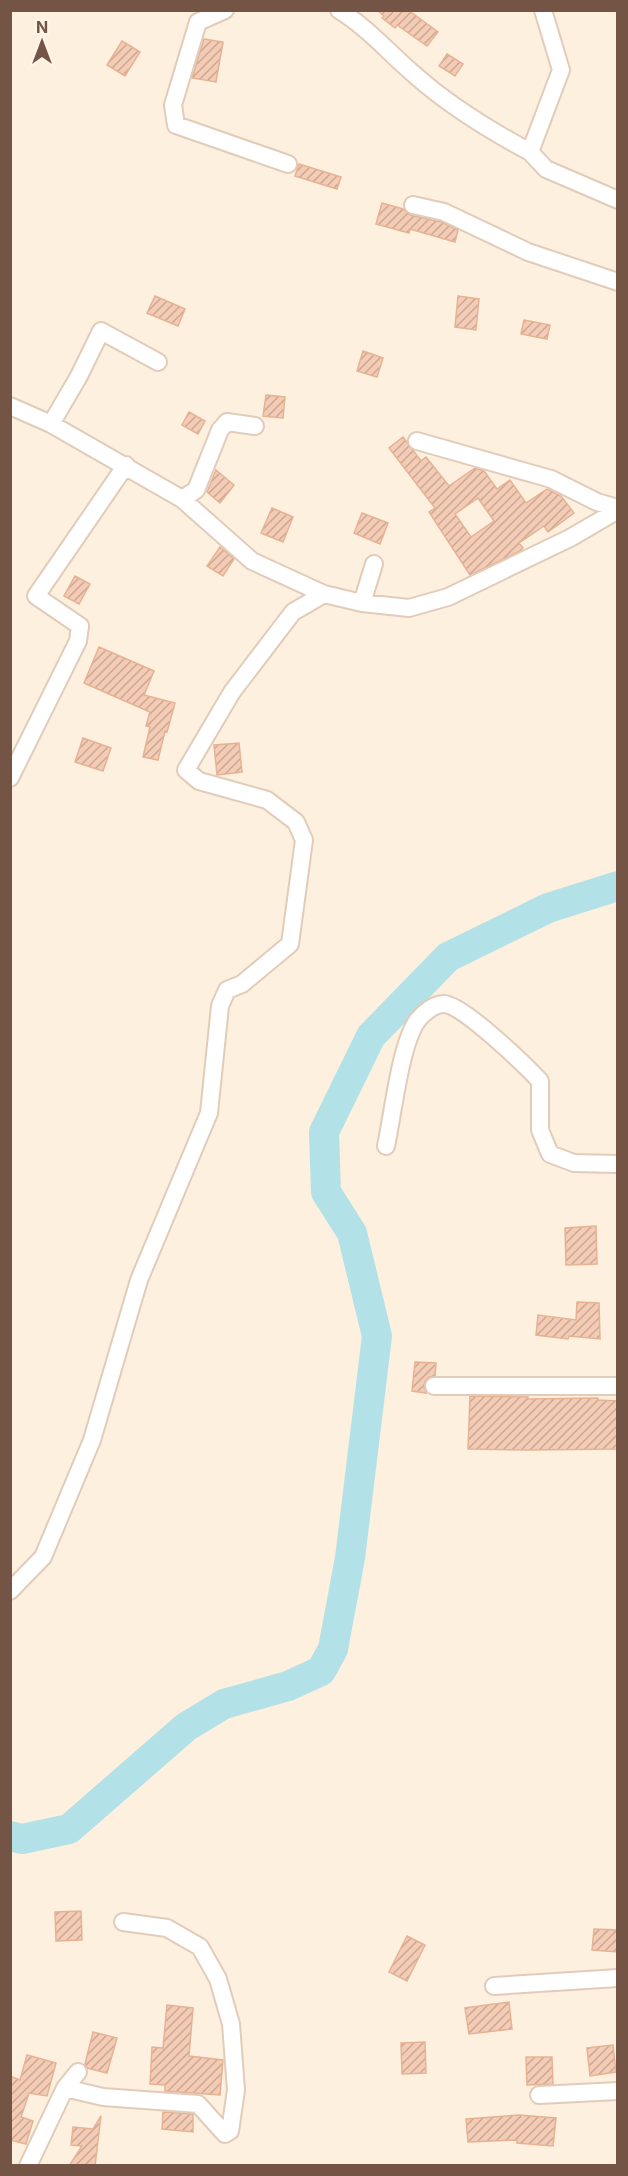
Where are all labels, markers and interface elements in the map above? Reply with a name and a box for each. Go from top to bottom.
north arrow [12,12,72,72]
text: N [36,17,48,37]

